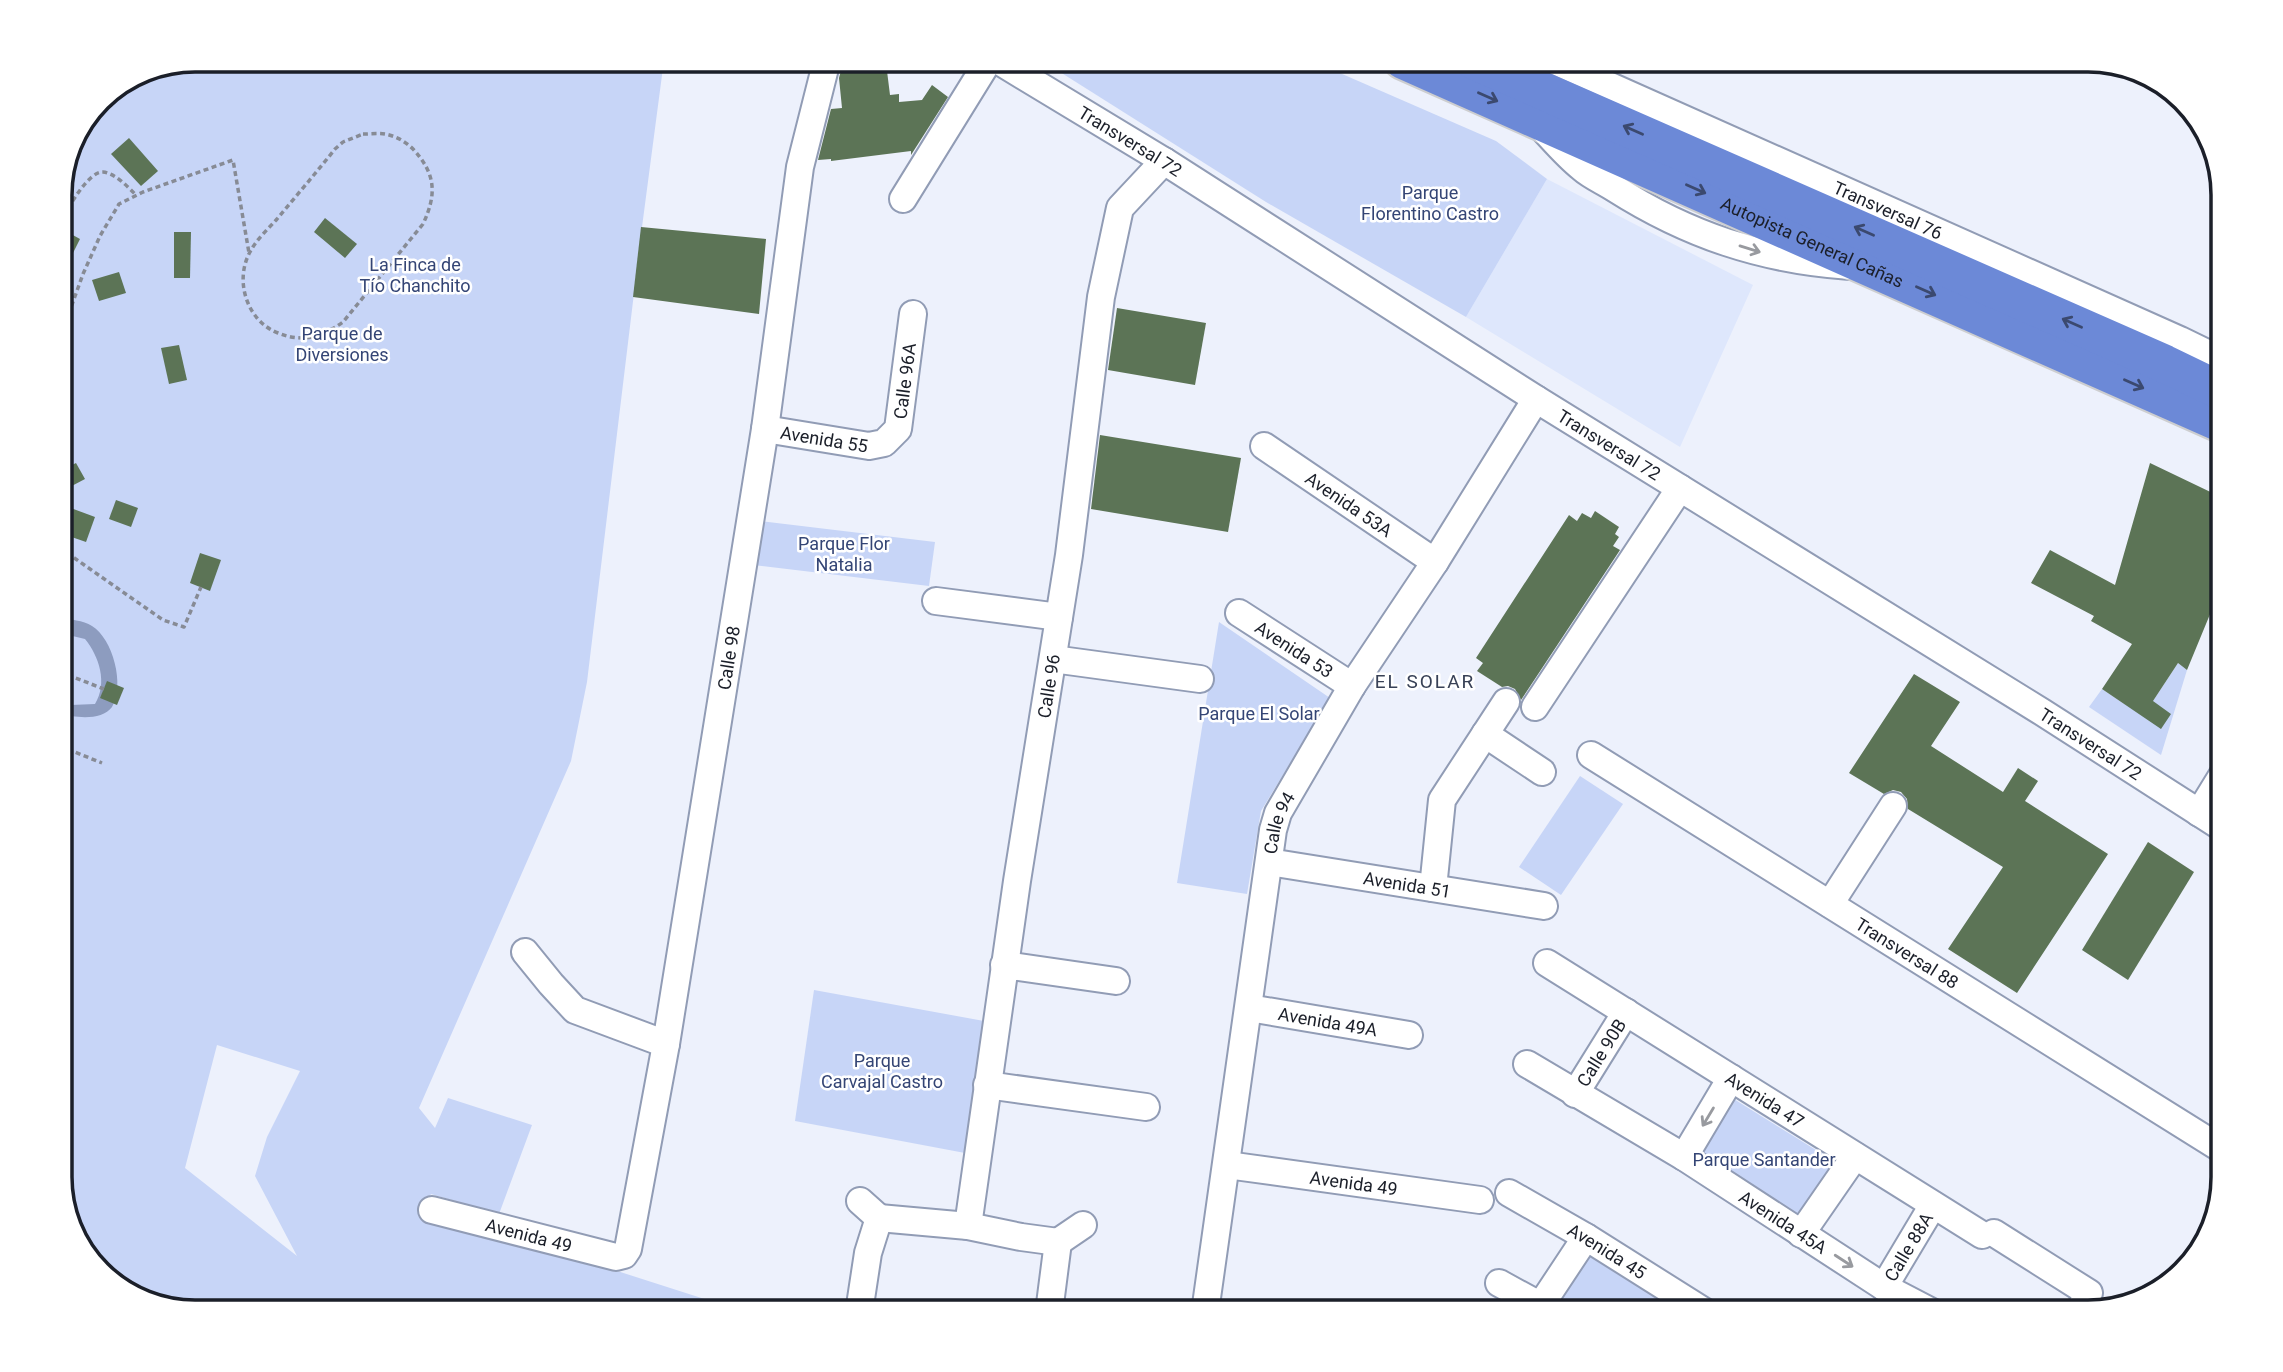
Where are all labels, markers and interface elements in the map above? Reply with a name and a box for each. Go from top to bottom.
one-way arrow [1476,91,1498,104]
street label: Transversal 72 [1075,101,1186,180]
one-way arrow [1623,123,1644,136]
street label: Transversal 76 [1830,176,1946,243]
park label: Parque Florentino Castro [1361,182,1499,224]
one-way arrow [1684,183,1706,196]
street label: Autopista General Cañas [1718,192,1907,291]
one-way arrow [1854,224,1875,237]
one-way arrow [1739,244,1761,257]
park label: La Finca de Tío Chanchito [360,254,470,296]
one-way arrow [1915,285,1936,298]
one-way arrow [2062,316,2083,329]
park label: Parque de Diversiones [295,323,389,365]
street label: Calle 96A [889,341,920,420]
one-way arrow [2123,378,2144,391]
street label: Transversal 72 [1554,405,1665,484]
street label: Avenida 55 [779,421,870,456]
street label: Avenida 53A [1302,467,1397,541]
park label: Parque Flor Natalia [798,533,890,575]
street label: Avenida 53 [1252,616,1337,682]
street label: Calle 98 [713,624,744,691]
street label: Calle 96 [1033,652,1064,719]
district label: EL SOLAR [1375,670,1475,693]
park label: Parque El Solar [1198,703,1320,724]
street label: Transversal 72 [2036,703,2146,784]
street label: Calle 94 [1259,788,1299,855]
street label: Avenida 51 [1362,867,1453,901]
street label: Transversal 88 [1852,913,1963,993]
street label: Avenida 49A [1277,1003,1379,1040]
street label: Calle 90B [1572,1015,1630,1090]
park label: Parque Carvajal Castro [821,1050,943,1092]
street label: Avenida 47 [1722,1067,1808,1132]
one-way arrow [1700,1107,1714,1127]
park label: Parque Santander [1693,1149,1835,1170]
street label: Avenida 49 [1309,1166,1399,1199]
street label: Avenida 45A [1736,1185,1831,1258]
street label: Calle 88A [1880,1208,1937,1285]
street label: Avenida 49 [483,1214,574,1256]
street label: Avenida 45 [1564,1218,1650,1283]
one-way arrow [1834,1254,1853,1269]

